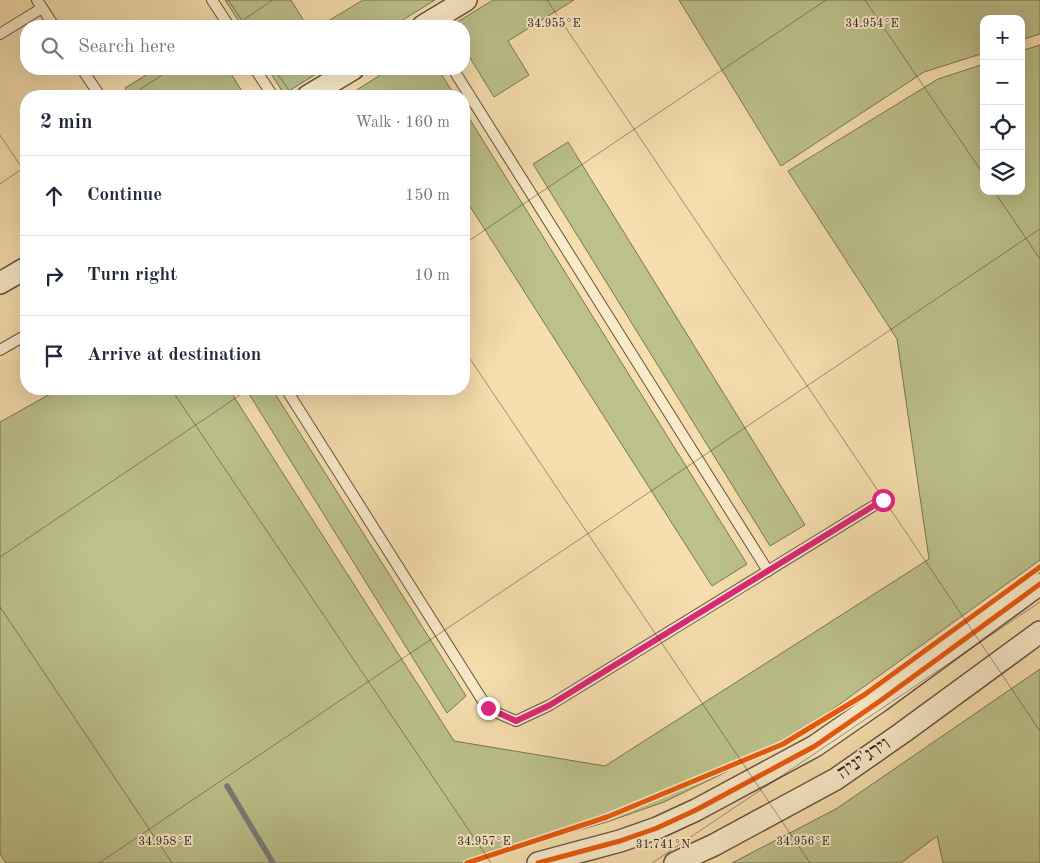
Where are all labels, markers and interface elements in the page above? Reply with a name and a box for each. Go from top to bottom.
map controls [980,15,1025,195]
button: + [980,15,1025,60]
text: 34.955°E [527,17,581,30]
text: 34.954°E [845,17,899,30]
search box [20,20,470,75]
icon: search [38,34,66,62]
text: Search here [78,38,175,57]
button: − [980,60,1025,105]
button: locate [980,105,1025,150]
text: 2 min [40,112,93,133]
text: Walk · 160 m [355,115,450,131]
button: layers [980,150,1025,195]
icon: ahead [40,182,68,210]
text: Continue [87,186,162,205]
text: 150 m [405,188,450,204]
icon: right [40,262,68,290]
text: Turn right [87,266,177,285]
text: 10 m [414,268,450,284]
icon: arrive [40,342,68,370]
text: Arrive at destination [87,346,261,365]
route start [872,489,895,512]
route end [477,697,500,720]
street label: וירג'יניה [834,734,894,784]
text: 34.958°E [138,835,192,848]
text: 34.957°E [457,835,511,848]
text: 34.956°E [776,835,830,848]
text: 31.741°N [636,839,690,851]

